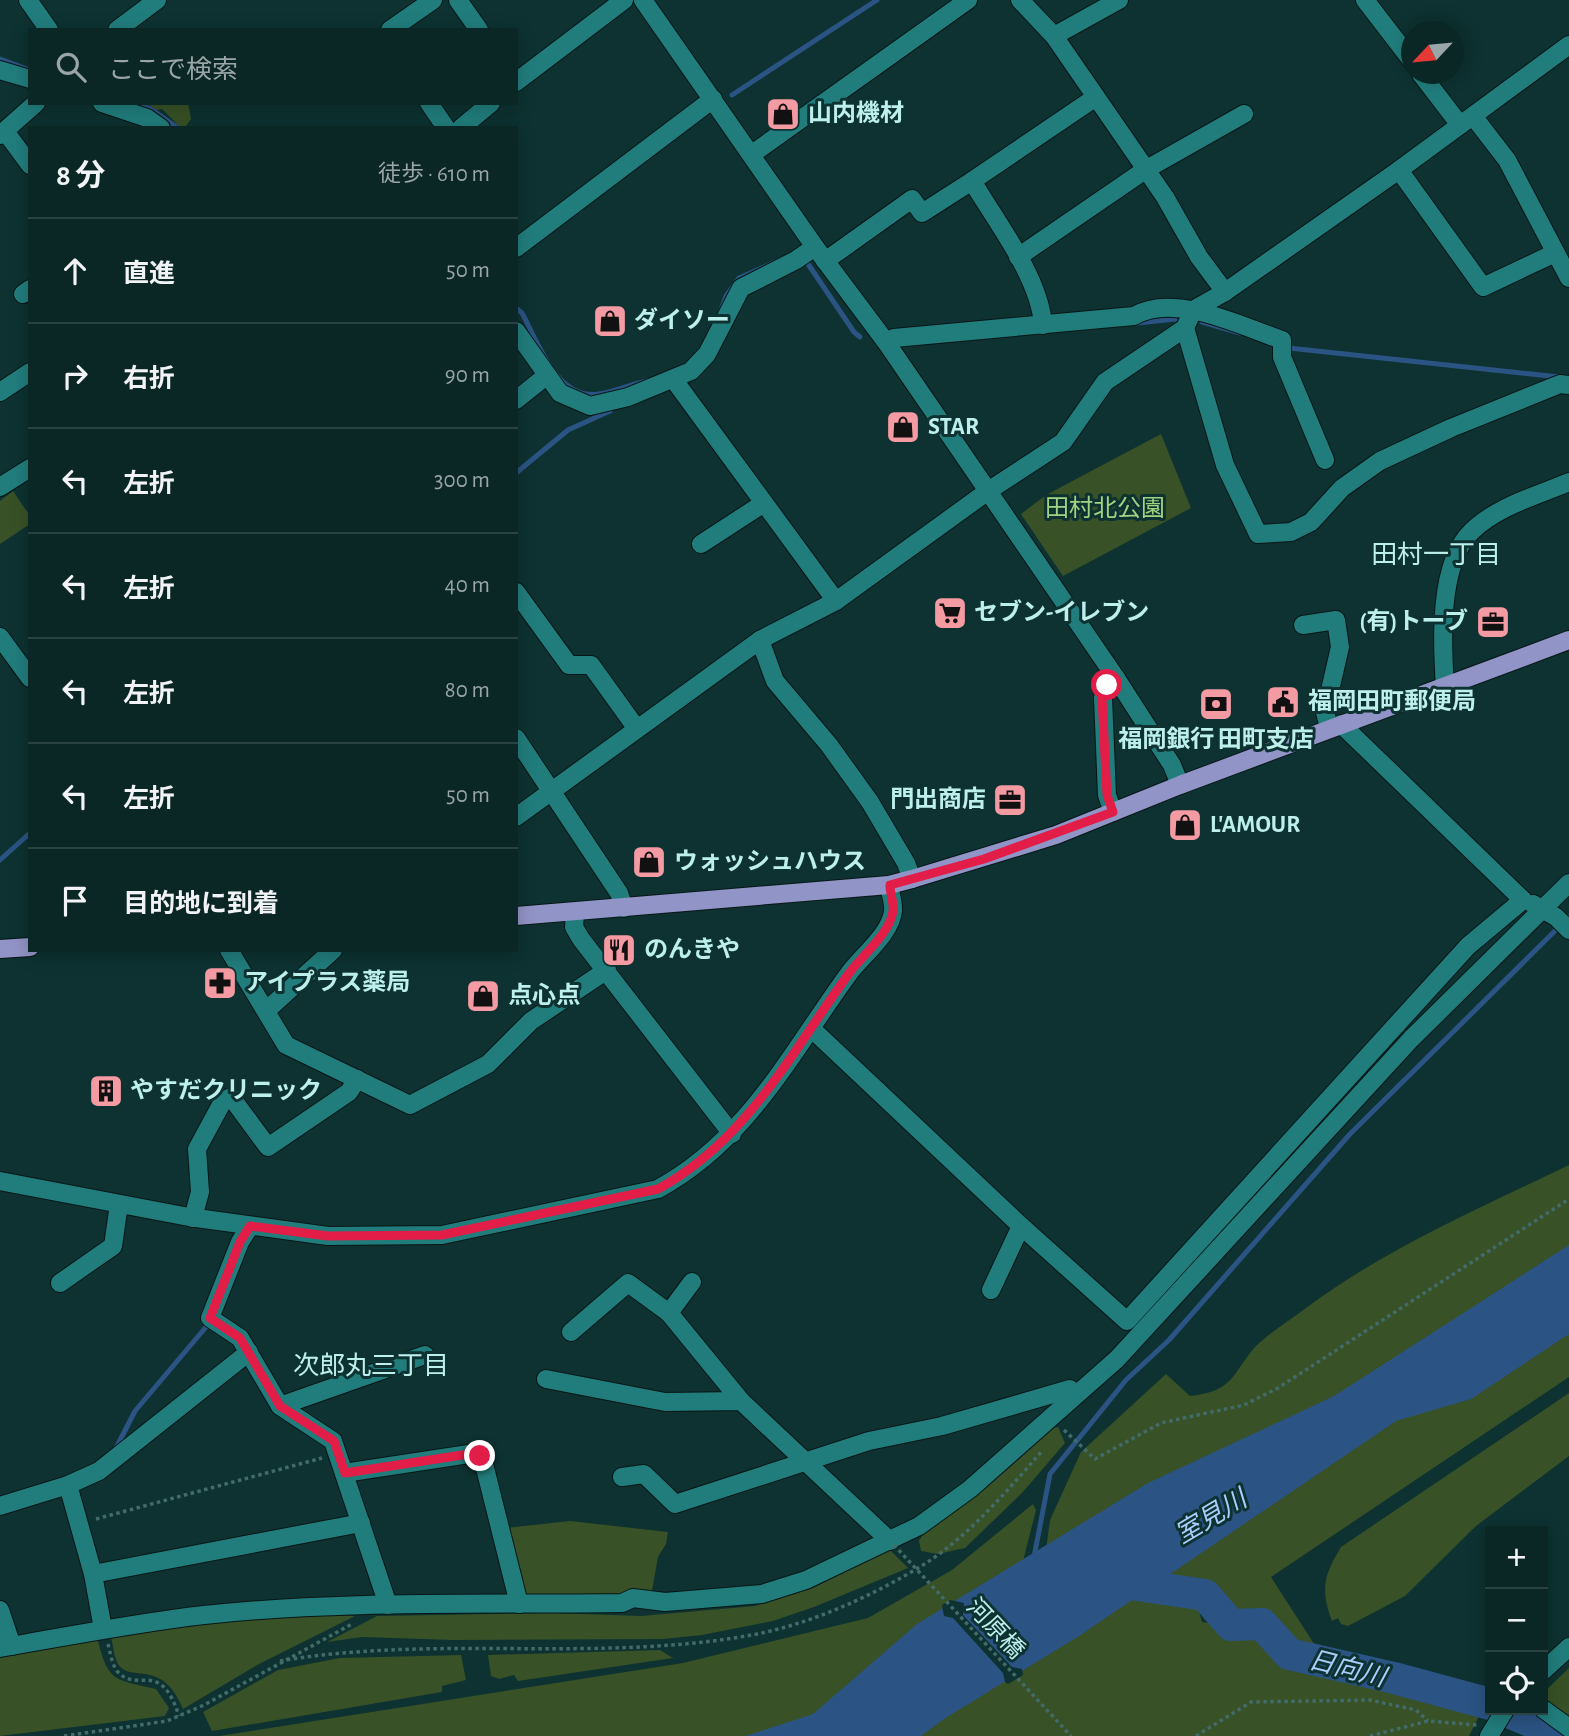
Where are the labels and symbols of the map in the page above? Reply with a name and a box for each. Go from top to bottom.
north arrow [1401,21,1464,84]
shop icon: 山内機材 [764,95,802,133]
place label: 山内機材 [808,100,904,126]
shop icon: ダイソー [591,302,629,340]
place label: ダイソー [634,307,730,333]
shop icon: STAR [884,408,922,446]
place label: STAR [928,415,979,439]
park label: 田村北公園 [1045,495,1165,521]
district label: 田村一丁目 [1371,541,1501,568]
supermarket icon: セブン-イレブン [931,594,969,632]
place label: セブン-イレブン [974,599,1149,625]
office icon: (有)トーブ [1474,603,1512,641]
place label: (有)トーブ [1359,608,1468,634]
route start [1091,669,1122,700]
public building icon: 福岡田町郵便局 [1264,683,1302,721]
bank icon: 福岡銀行 田町支店 [1197,685,1235,723]
place label: 福岡田町郵便局 [1308,688,1476,714]
place label: 福岡銀行 田町支店 [1118,726,1314,752]
office icon: 門出商店 [991,781,1029,819]
place label: 門出商店 [890,786,986,812]
shop icon: L'AMOUR [1166,806,1204,844]
place label: L'AMOUR [1210,813,1300,837]
shop icon: ウォッシュハウス [630,843,668,881]
place label: ウォッシュハウス [674,849,866,874]
restaurant icon: のんきや [600,931,638,969]
place label: のんきや [644,937,740,962]
pharmacy icon: アイプラス薬局 [201,964,239,1002]
place label: アイプラス薬局 [244,969,410,995]
shop icon: 点心点 [464,977,502,1015]
place label: 点心点 [508,982,580,1008]
building icon: やすだクリニック [87,1072,125,1110]
place label: やすだクリニック [130,1078,322,1103]
district label: 次郎丸三丁目 [293,1352,449,1379]
route end [464,1440,495,1471]
water label: 室見川 [1170,1483,1254,1548]
street label: 河原橋 [962,1593,1030,1664]
water label: 日向川 [1306,1646,1391,1692]

